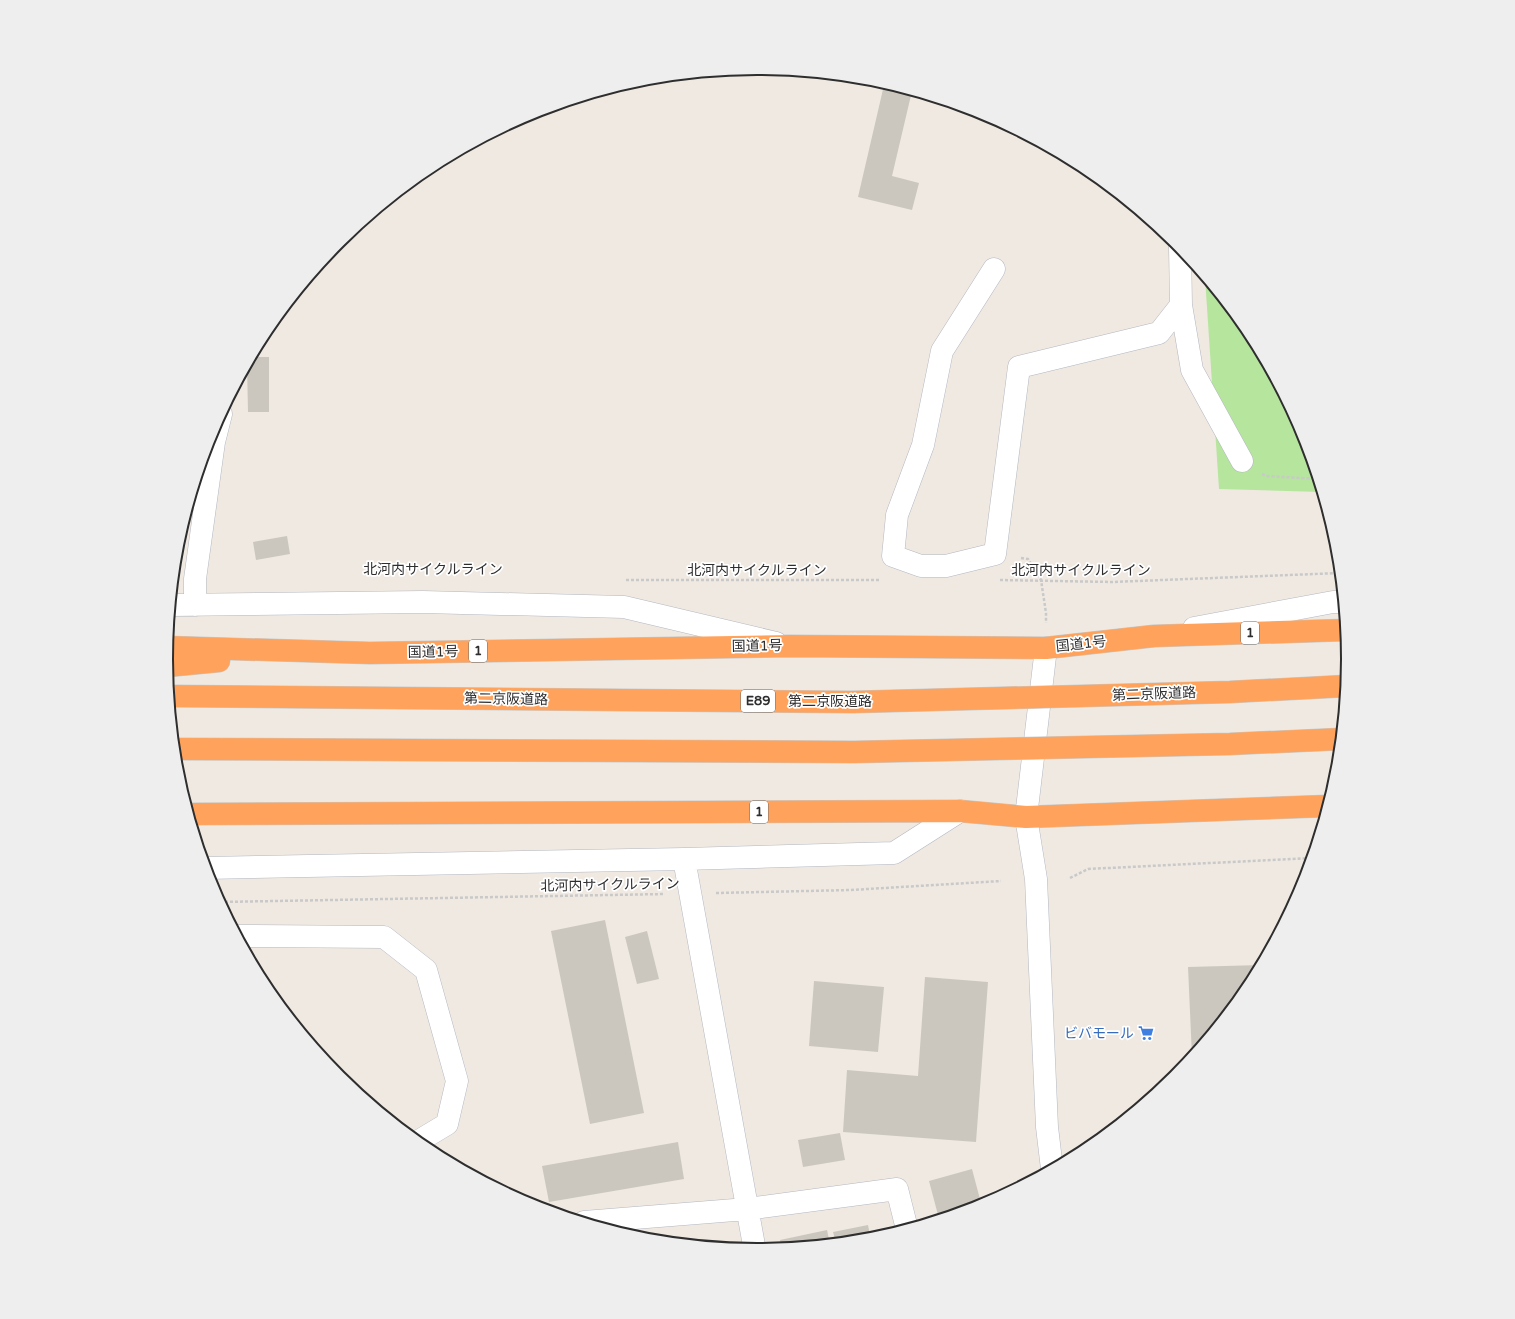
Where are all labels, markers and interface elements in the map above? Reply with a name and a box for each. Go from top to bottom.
street label: 北河内サイクルライン [363,561,503,578]
street label: 北河内サイクルライン [687,562,827,579]
street label: 北河内サイクルライン [1011,562,1151,579]
road number: 1 [1241,622,1259,644]
street label: 国道1号 [1055,633,1107,655]
street label: 国道1号 [731,637,783,655]
road number: 1 [469,640,487,662]
street label: 国道1号 [407,643,459,661]
street label: 第二京阪道路 [1112,684,1196,704]
street label: 第二京阪道路 [464,690,548,708]
road number: E89 [741,690,775,712]
street label: 第二京阪道路 [788,693,872,710]
road number: 1 [750,801,768,823]
street label: 北河内サイクルライン [540,875,680,895]
supermarket icon: ビバモール [1137,1024,1155,1042]
place label: ビバモール [1064,1025,1134,1042]

